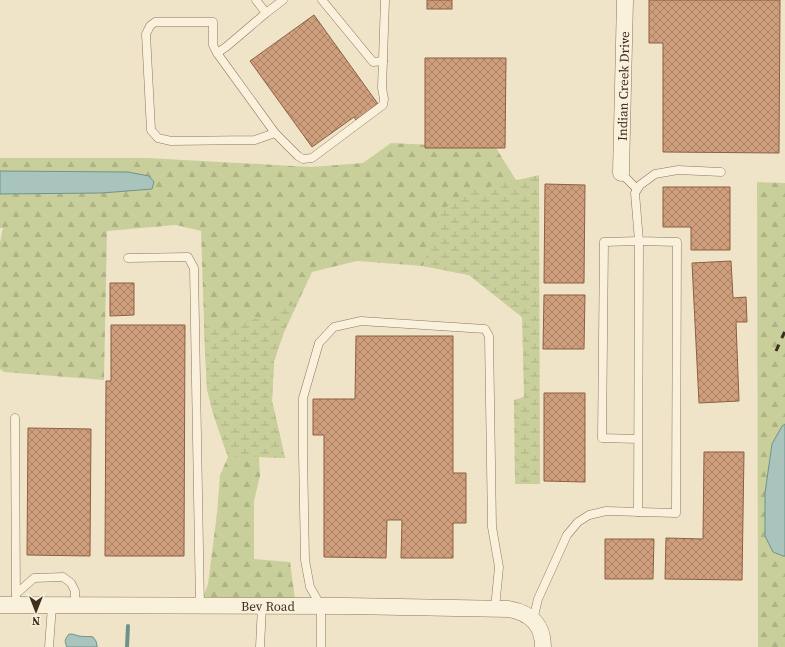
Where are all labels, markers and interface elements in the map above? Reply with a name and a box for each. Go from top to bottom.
street label: Indian Creek Drive [613,31,633,141]
north arrow [16,591,56,631]
street label: Bev Road [241,597,296,614]
text: N [32,613,40,628]

